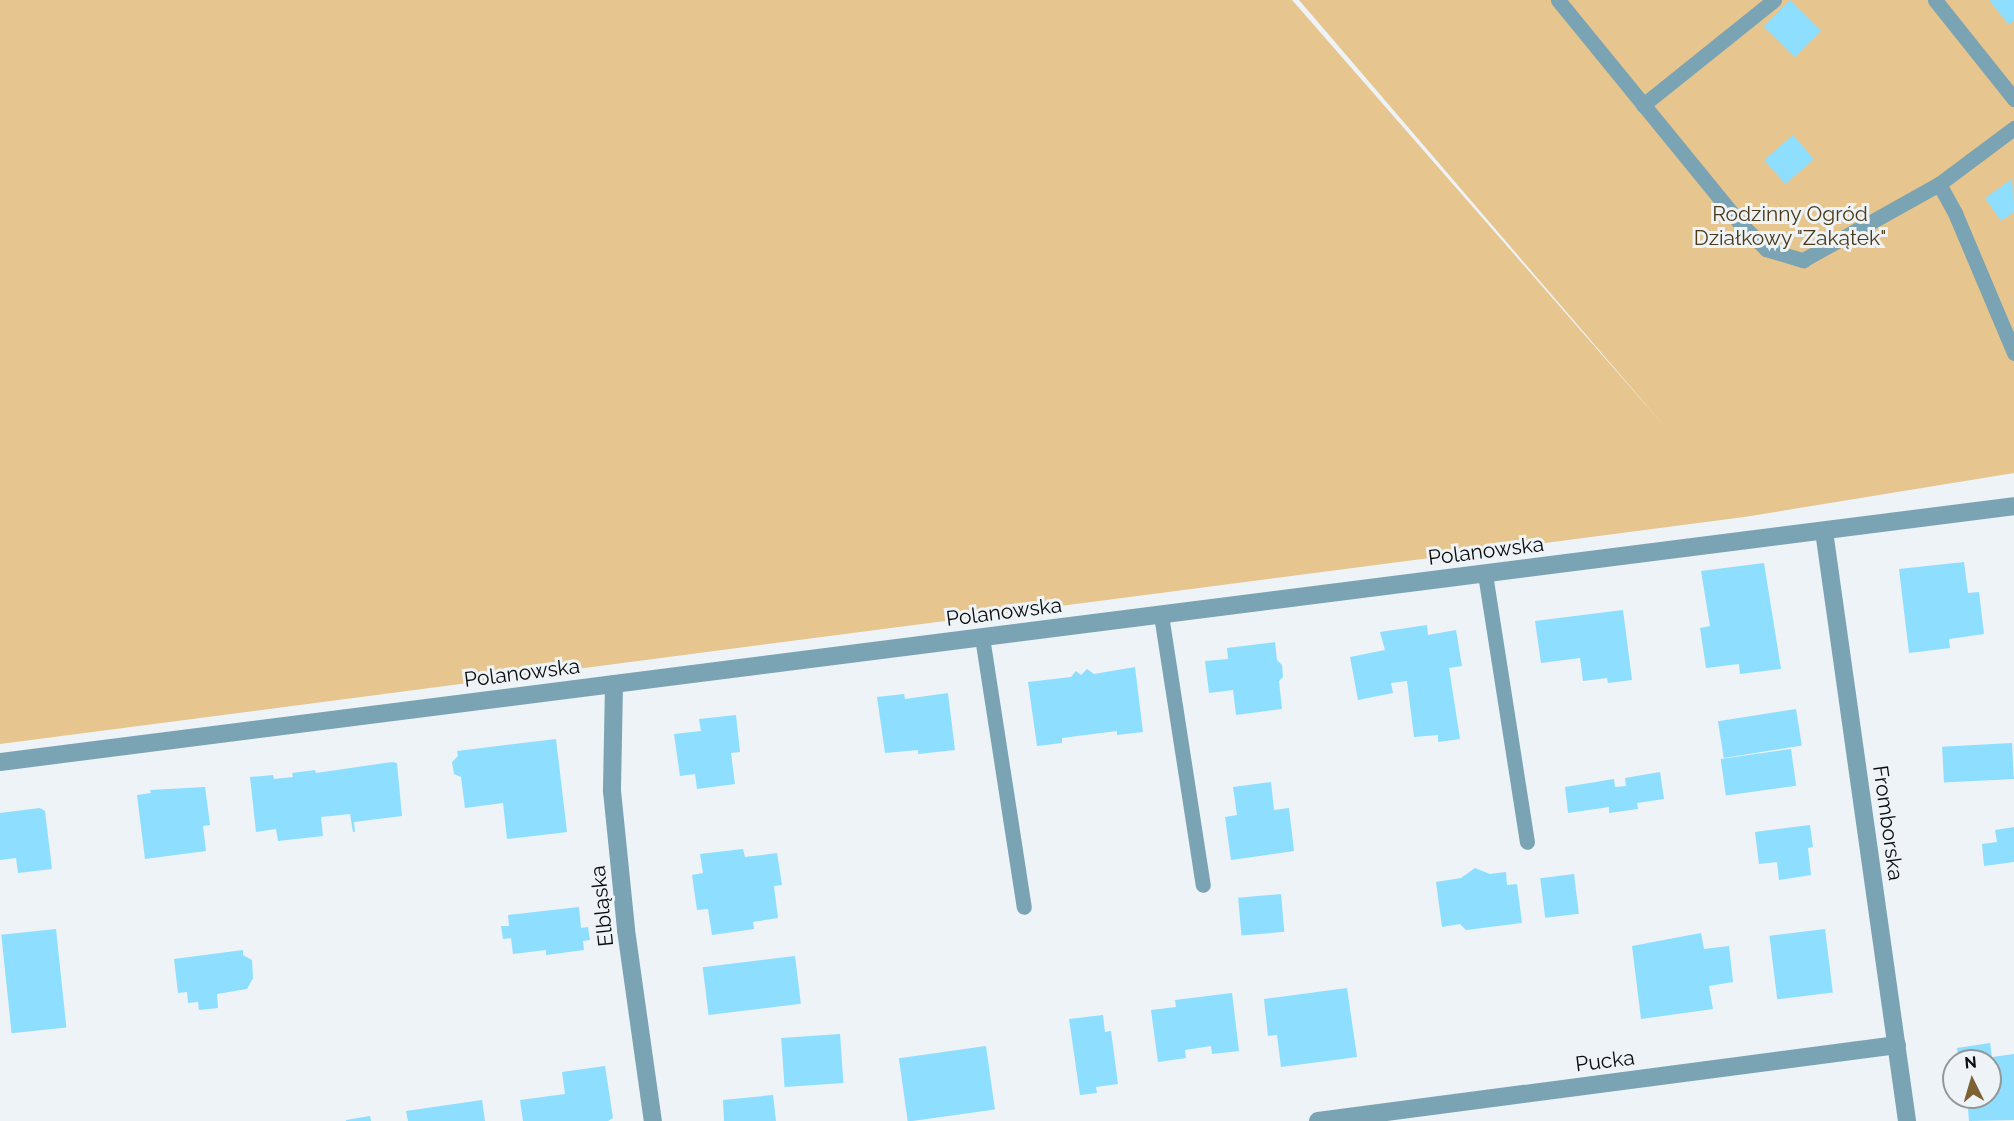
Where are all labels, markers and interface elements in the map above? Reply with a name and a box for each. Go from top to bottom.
park label: Rodzinny Ogród Działkowy "Zakątek" [1693,201,1887,251]
street label: Polanowska [1427,531,1545,571]
street label: Polanowska [945,592,1063,632]
street label: Polanowska [463,653,581,693]
street label: Fromborska [1867,764,1909,882]
street label: Elbląska [585,864,619,948]
street label: Pucka [1574,1045,1636,1077]
north arrow [1942,1049,2002,1109]
text: N [1964,1053,1977,1073]

